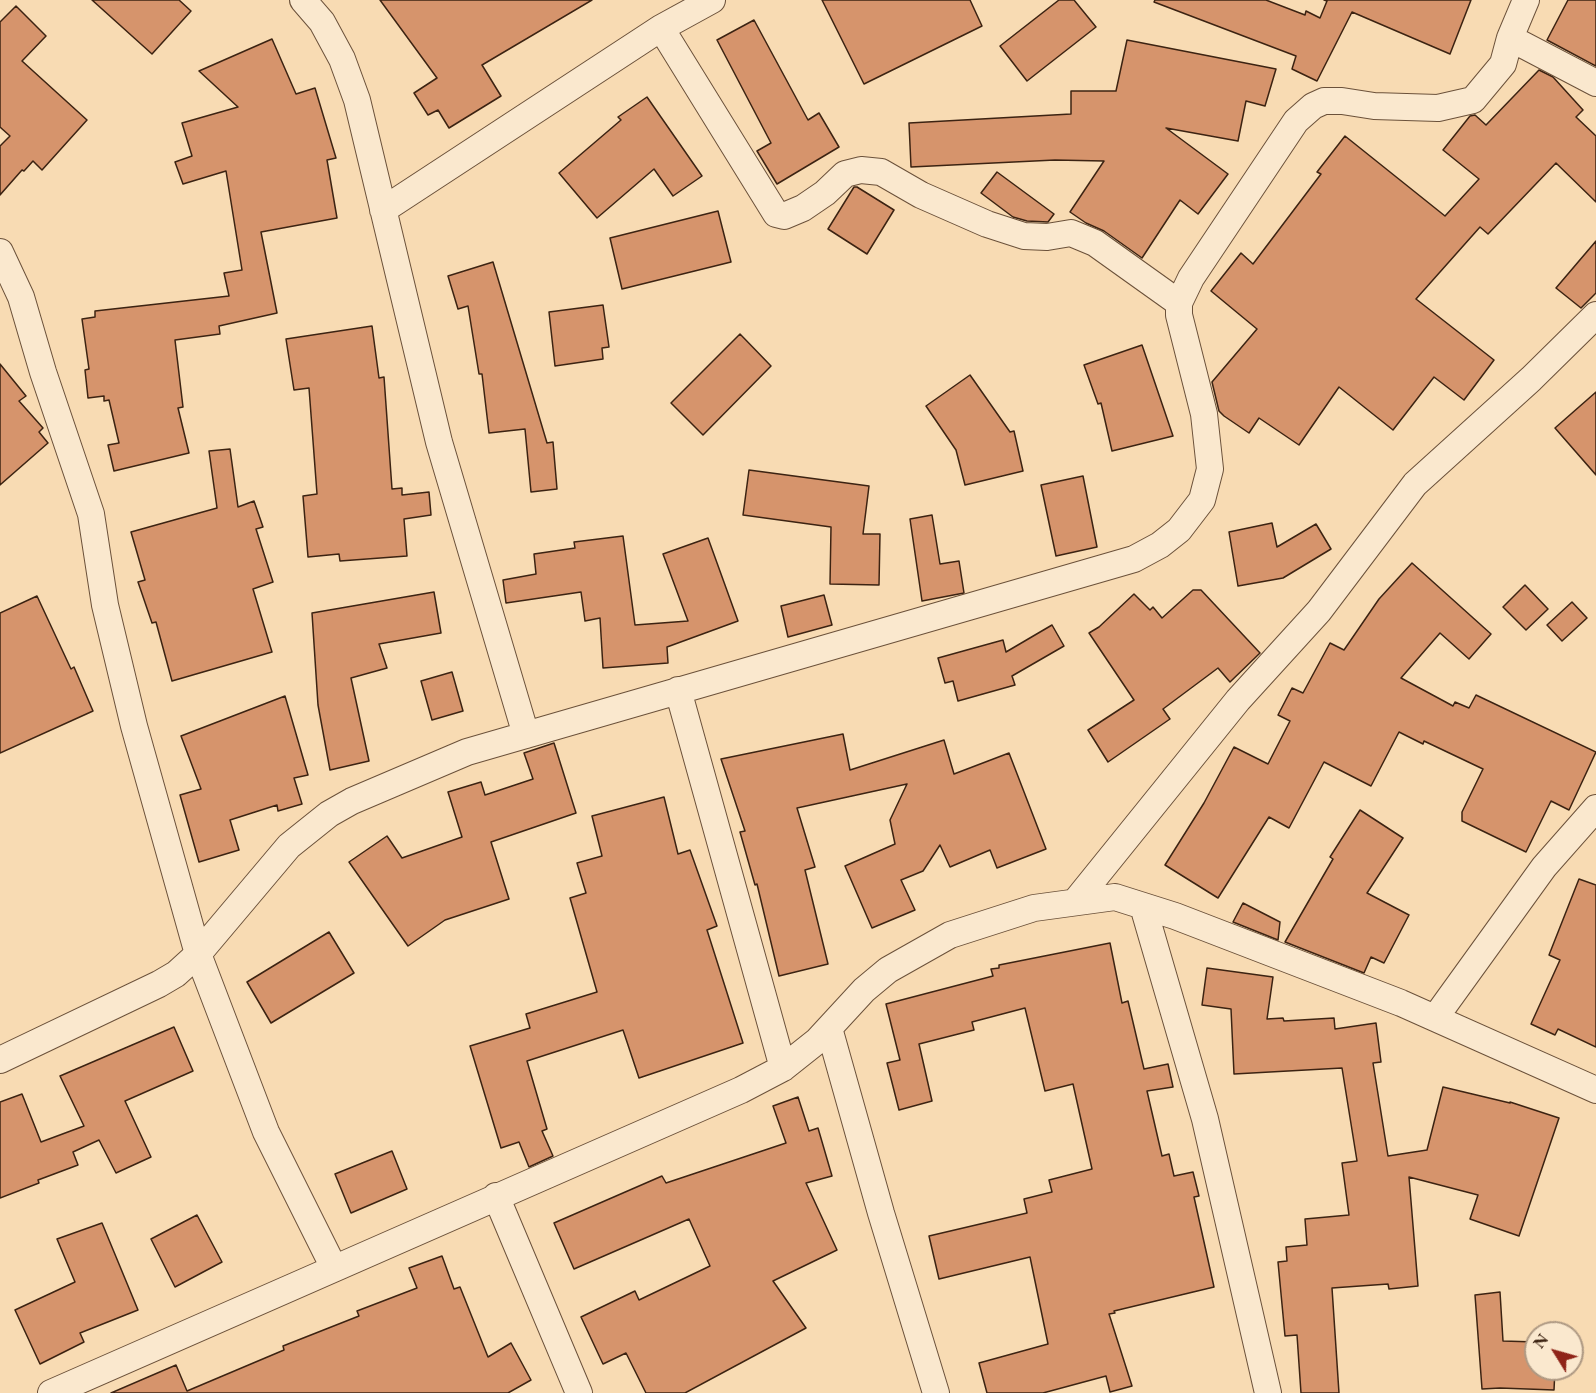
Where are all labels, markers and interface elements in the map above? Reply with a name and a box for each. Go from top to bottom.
north arrow [1524,1321,1584,1381]
text: N [1529,1330,1553,1353]

